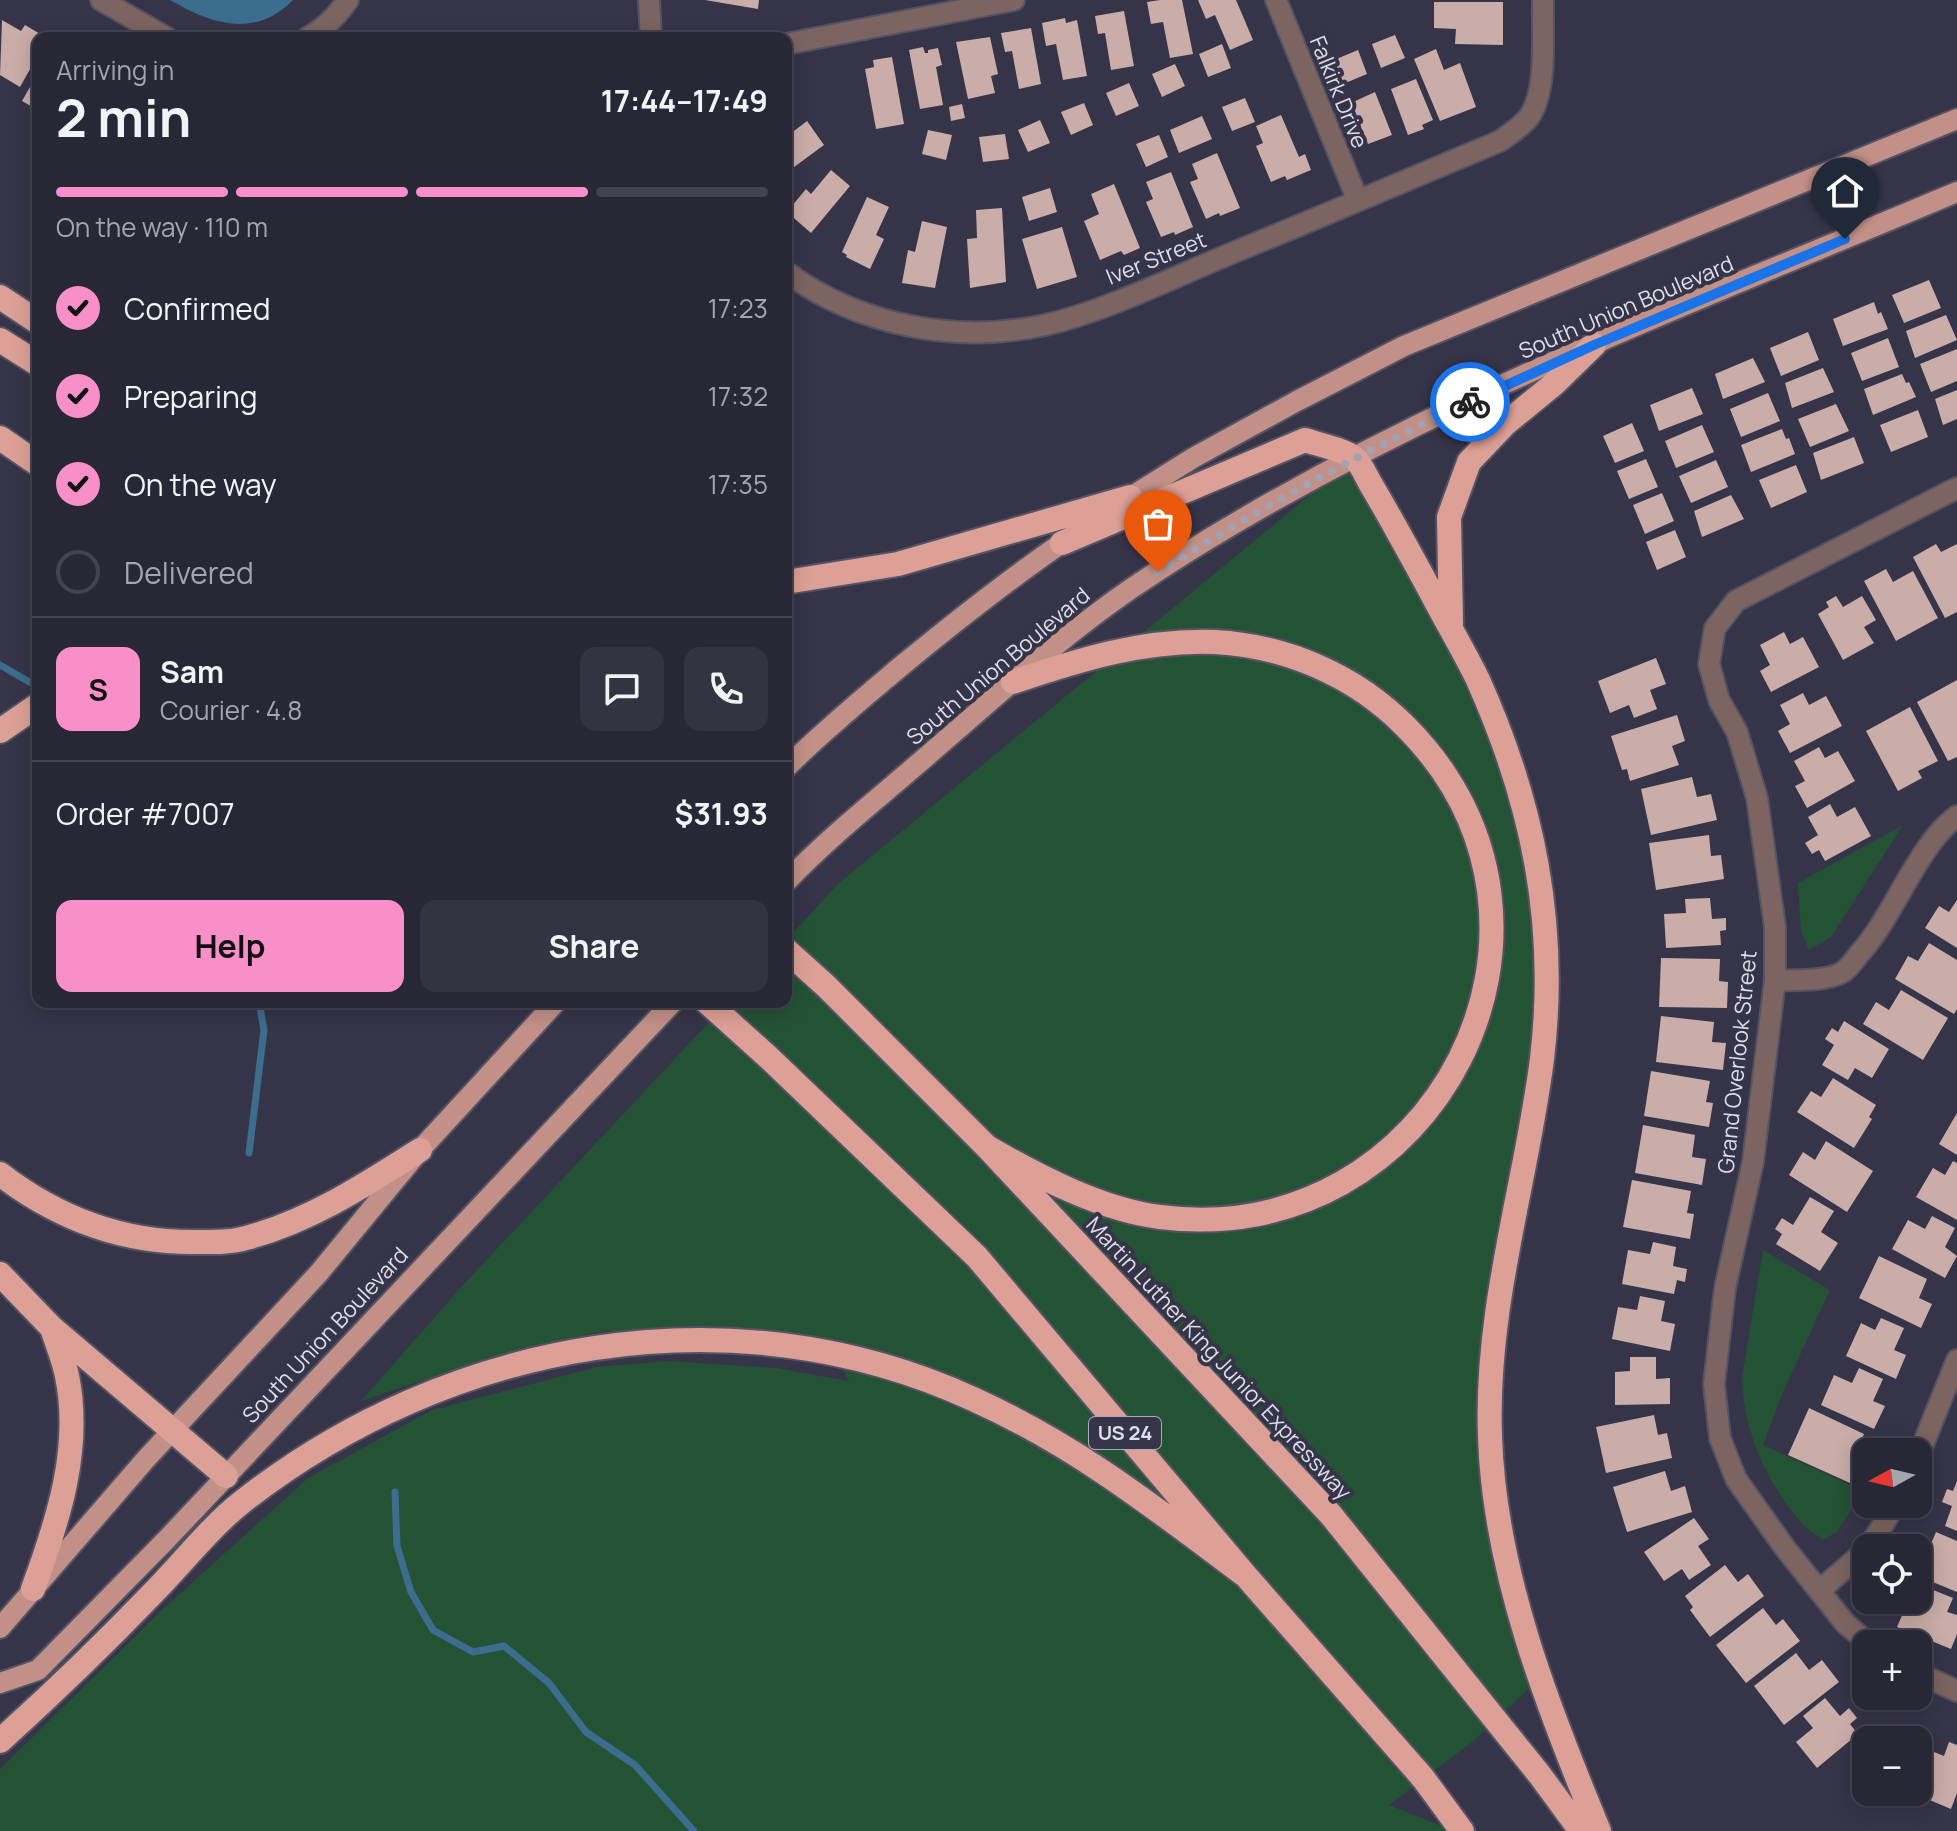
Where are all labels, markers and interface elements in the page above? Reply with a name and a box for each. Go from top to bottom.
street label: Falkirk Drive [1303,31,1375,153]
text: Arriving in [56,52,174,88]
text: 17:44–17:49 [601,80,768,121]
text: 2 min [56,82,191,153]
pin [1811,157,1879,239]
icon: home [1823,169,1867,213]
text: On the way · 110 m [56,209,268,245]
street label: Iver Street [1101,224,1211,292]
street label: South Union Boulevard [1514,248,1738,366]
icon: check [56,286,100,330]
text: Confirmed [124,288,271,329]
text: 17:23 [708,290,768,326]
courier [1430,362,1510,442]
icon: check [56,374,100,418]
text: Preparing [124,376,258,417]
text: 17:32 [708,378,768,414]
icon: bike [1448,380,1492,424]
icon: check [56,462,100,506]
text: On the way [124,464,277,505]
text: 17:35 [708,466,768,502]
pin [1124,490,1192,572]
icon: bag [1136,502,1180,546]
text: Delivered [124,552,254,593]
street label: South Union Boulevard [900,580,1096,752]
button: chat [580,647,664,731]
button: phone [684,647,768,731]
text: Sam [160,651,224,692]
text: S [88,669,108,710]
text: Courier · 4.8 [160,692,302,728]
text: Order #7007 [56,793,235,834]
text: $31.93 [675,793,768,834]
button: Help [56,900,404,992]
button: Share [420,900,768,992]
street label: Grand Overlook Street [1710,949,1764,1175]
street label: Martin Luther King Junior Expressway [1080,1210,1359,1506]
street label: South Union Boulevard [235,1240,415,1430]
road number: US 24 [1089,1417,1161,1449]
north arrow [1852,1438,1932,1518]
map controls [1852,1438,1932,1806]
button: locate [1852,1534,1932,1614]
button: + [1852,1630,1932,1710]
button: − [1852,1726,1932,1806]

